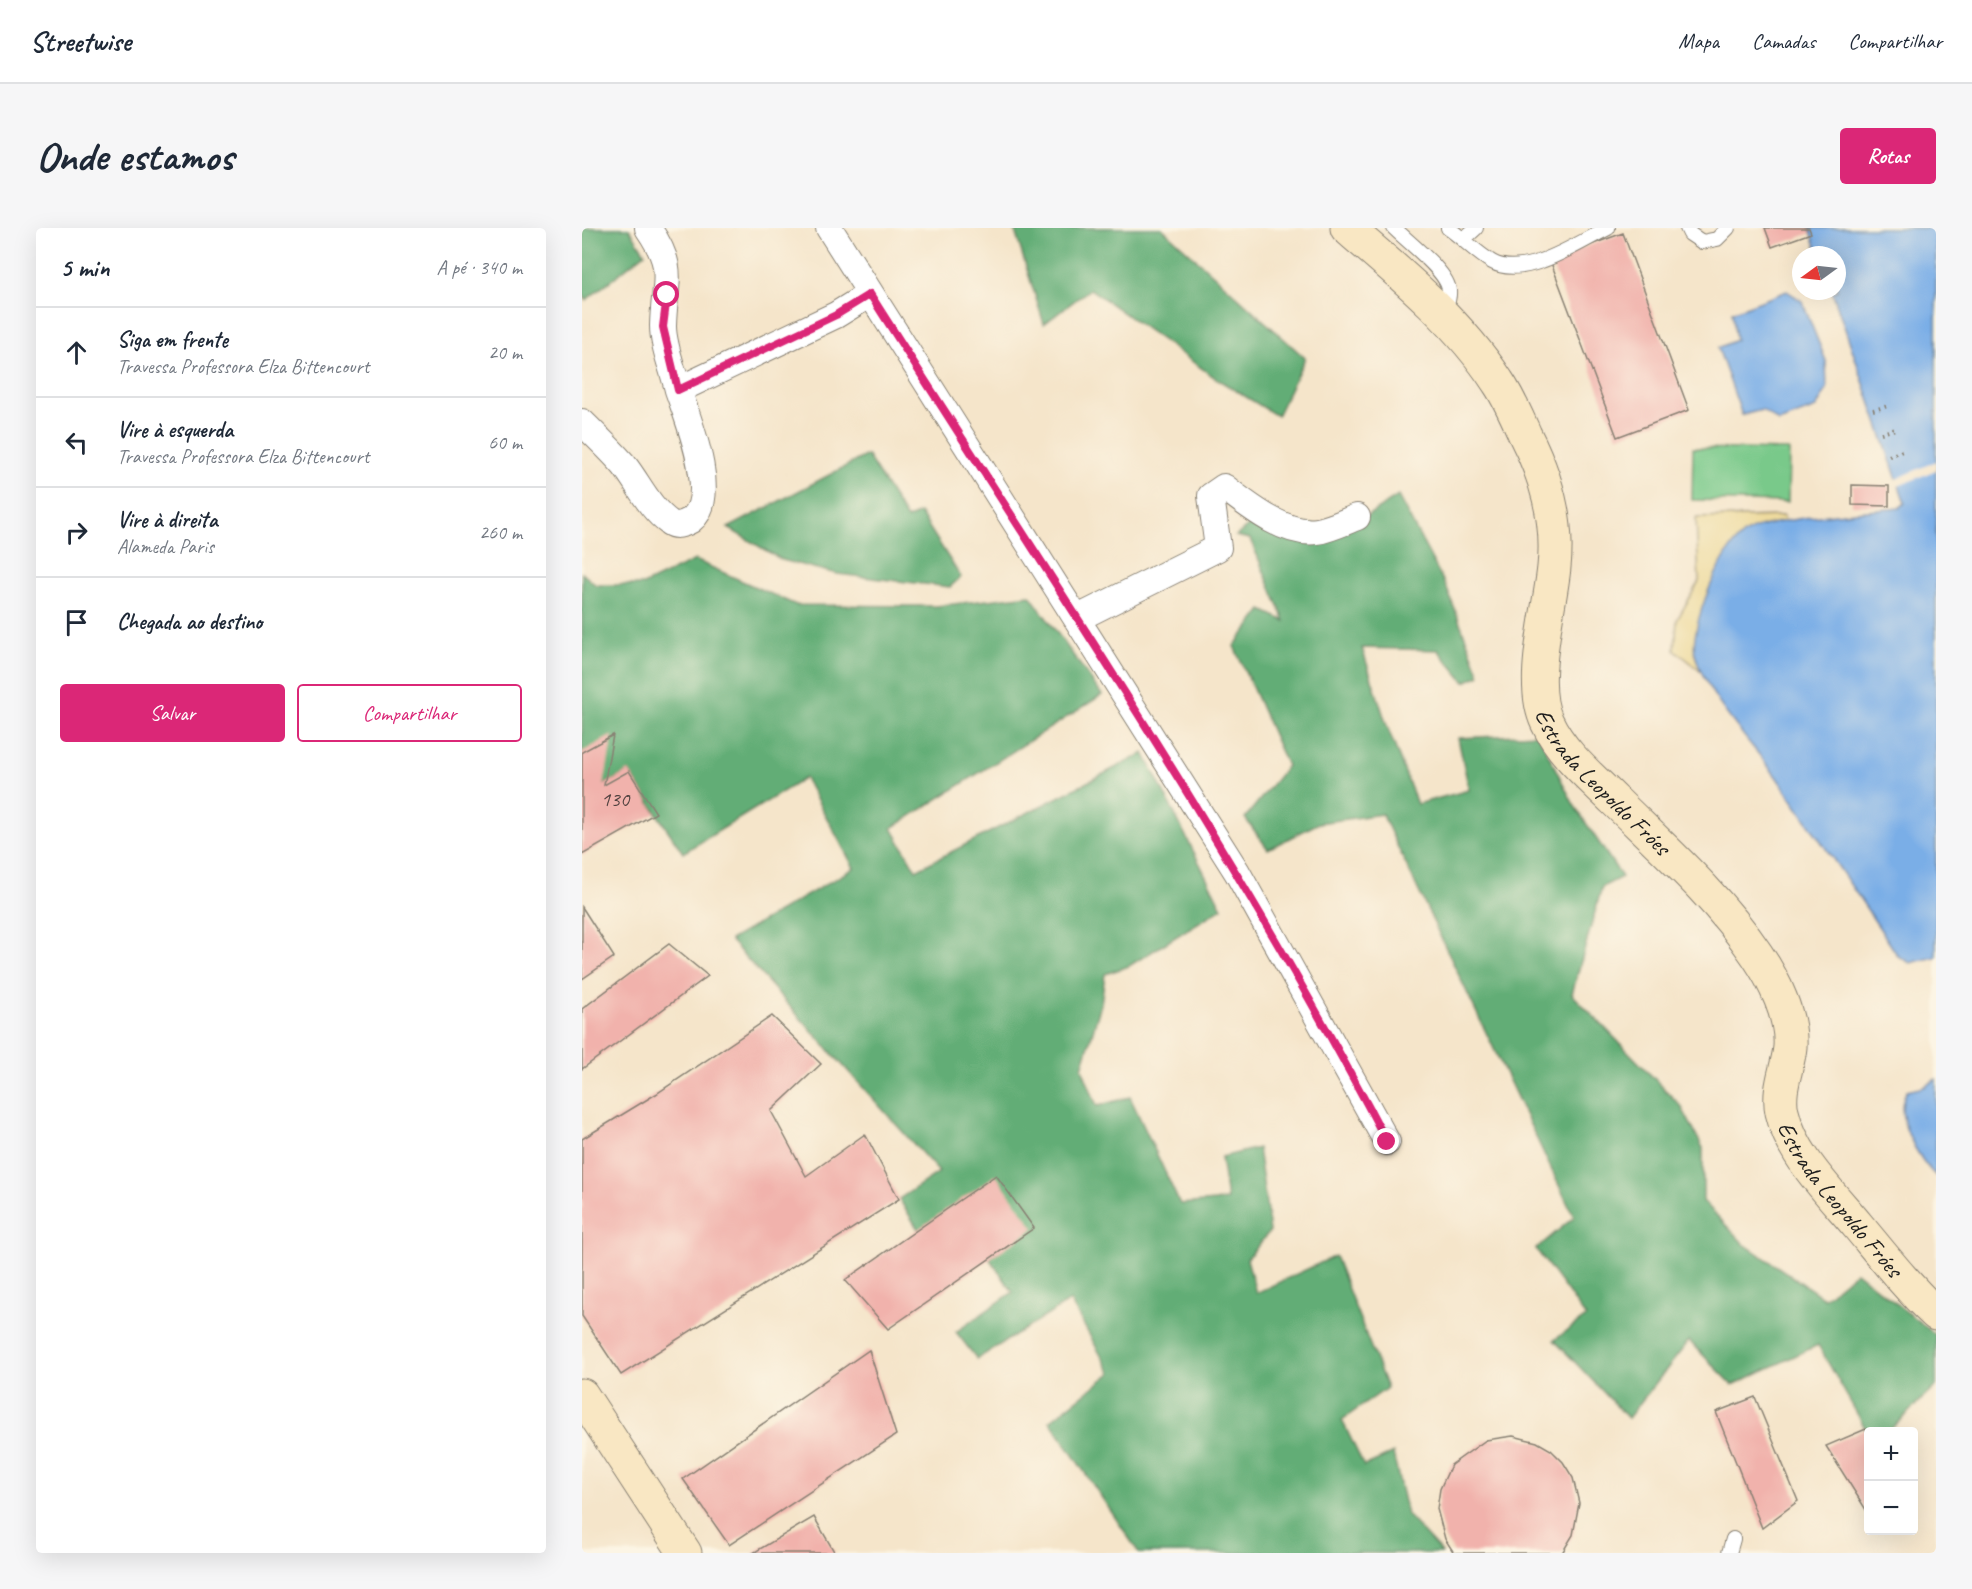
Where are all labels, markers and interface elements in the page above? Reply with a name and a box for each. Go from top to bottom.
text: Streetwise [30,24,131,59]
text: Mapa [1678,28,1719,54]
text: Camadas [1752,28,1815,54]
text: Compartilhar [1848,28,1942,54]
button: Rotas [1840,128,1936,184]
text: Onde estamos [36,130,233,183]
north arrow [1792,246,1846,300]
text: 5 min [60,251,109,284]
text: A pé · 340 m [437,255,522,280]
route start [653,281,679,307]
text: Siga em frente [117,326,228,354]
icon: ahead [60,336,93,369]
text: 20 m [488,340,522,365]
text: Travessa Professora Elza Bittencourt [117,354,369,379]
text: Vire à esquerda [117,416,233,444]
icon: left [60,426,93,459]
text: 60 m [488,430,522,455]
text: Travessa Professora Elza Bittencourt [117,444,369,469]
text: Vire à direita [117,506,217,534]
icon: right [60,516,93,549]
text: 260 m [479,520,522,545]
text: Alameda Paris [117,534,214,559]
icon: arrive [60,606,93,639]
text: Chegada ao destino [117,608,262,636]
button: Salvar [60,684,285,742]
button: Compartilhar [297,684,522,742]
street label: Estrada Leopoldo Fróes [1528,705,1679,863]
house number: 130 [601,786,631,812]
street label: Estrada Leopoldo Fróes [1771,1118,1911,1285]
route end [1373,1128,1399,1154]
map controls [1864,1427,1918,1535]
button: + [1864,1427,1918,1481]
button: − [1864,1481,1918,1535]

